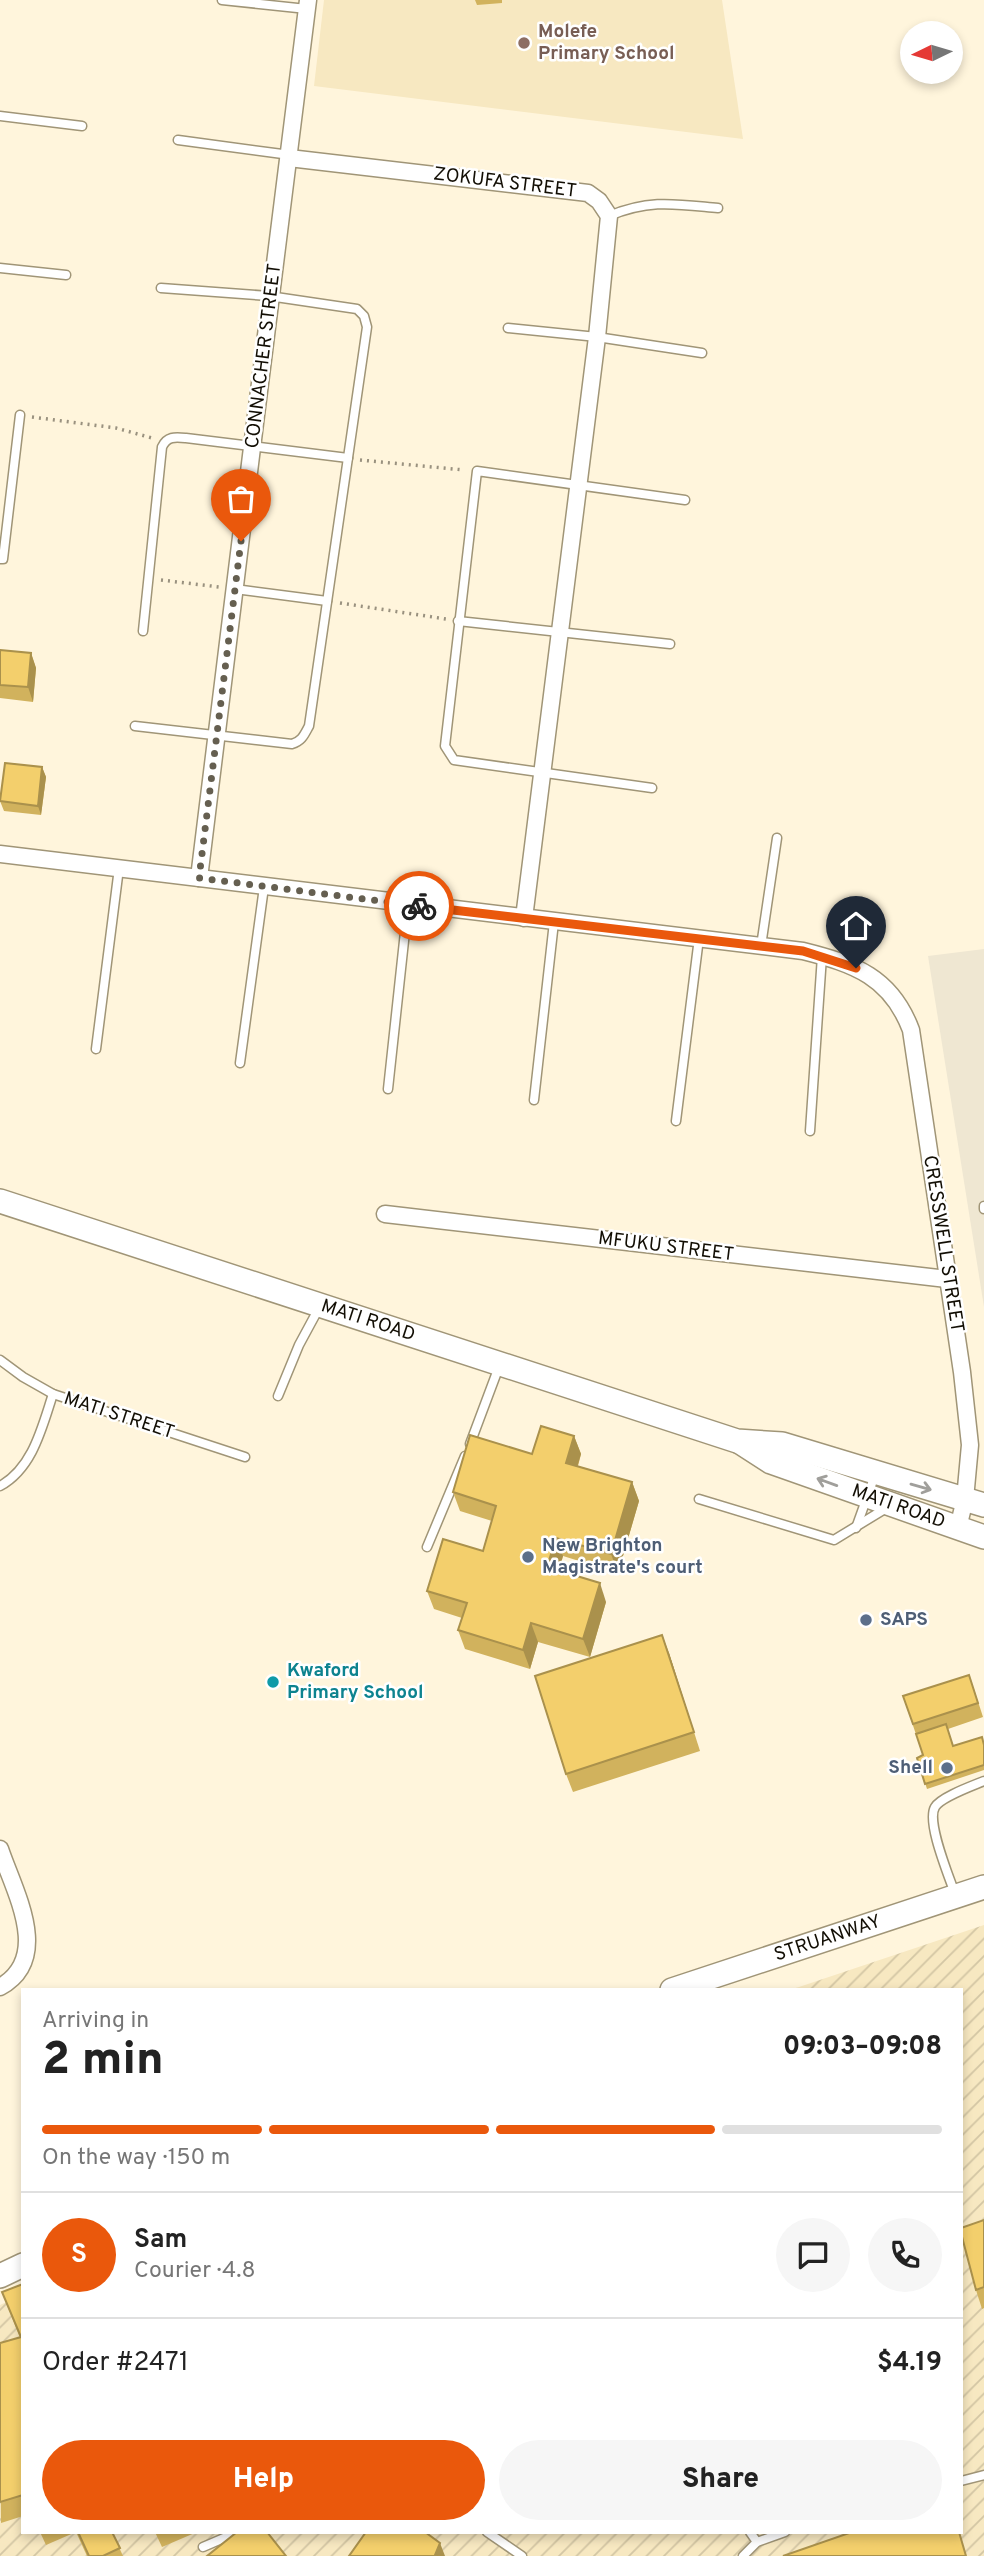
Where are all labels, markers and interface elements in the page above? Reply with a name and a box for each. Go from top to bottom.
place label: Molefe Primary School [538,20,674,66]
north arrow [900,21,962,84]
map controls [900,21,963,84]
marker: Molefe Primary School [516,35,532,51]
street label: ZOKUFA STREET [432,162,578,204]
street label: CONNACHER STREET [241,262,287,450]
pin [211,469,271,541]
icon: bag [222,480,260,518]
courier [384,871,454,941]
icon: bike [400,887,438,925]
pin [826,896,886,968]
icon: home [837,907,875,945]
street label: CRESSWELL STREET [917,1154,969,1334]
street label: MFUKU STREET [597,1227,735,1267]
street label: MATI ROAD [318,1294,418,1347]
street label: MATI STREET [61,1387,177,1445]
one-way arrow [817,1475,839,1487]
street label: MATI ROAD [848,1479,948,1534]
one-way arrow [910,1481,932,1494]
place label: New Brighton Magistrate's court [542,1534,703,1580]
marker: New Brighton Magistrate's court [520,1549,536,1565]
place label: SAPS [880,1608,928,1632]
marker: SAPS [858,1612,874,1628]
place label: Kwaford Primary School [287,1659,423,1705]
marker: Kwaford Primary School [265,1674,281,1690]
place label: Shell [888,1756,933,1780]
marker: Shell [939,1760,955,1776]
street label: STRUANWAY [771,1910,884,1967]
text: Arriving in [42,2007,149,2036]
text: 09:03–09:08 [783,2031,942,2064]
text: 2 min [42,2032,164,2091]
text: On the way · 150 m [42,2144,230,2173]
button: chat [776,2218,850,2292]
button: phone [868,2218,942,2292]
text: Sam [134,2224,187,2257]
text: S [71,2239,87,2272]
text: Courier · 4.8 [134,2257,255,2286]
text: Order #2471 [42,2347,189,2380]
text: $4.19 [877,2347,942,2380]
button: Help [42,2440,485,2520]
button: Share [499,2440,942,2520]

